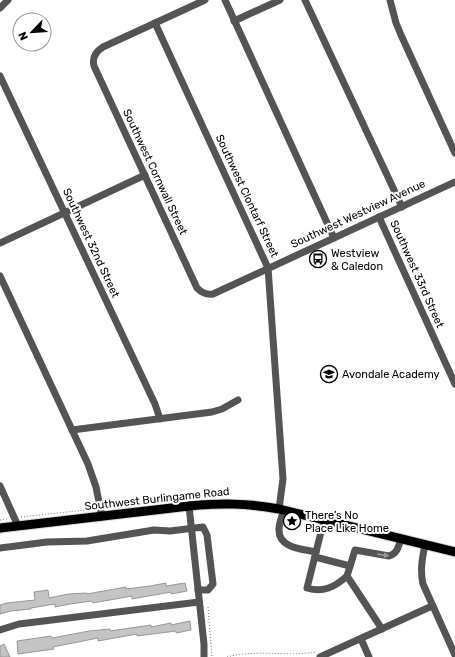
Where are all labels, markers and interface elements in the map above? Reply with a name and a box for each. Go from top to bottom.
north arrow [12,12,52,52]
text: N [16,30,31,42]
street label: Southwest Cornwall Street [120,107,190,238]
street label: Southwest Clontarf Street [213,132,282,260]
street label: Southwest Westview Avenue [289,177,427,251]
street label: Southwest 32nd Street [60,186,122,300]
street label: Southwest 33rd Street [387,218,447,330]
place label: Westview & Caledon [331,247,383,273]
bus stop icon: Westview & Caledon [308,249,328,269]
school or university icon: Avondale Academy [319,364,339,384]
place label: Avondale Academy [342,368,440,381]
street label: Southwest Burlingame Road [84,485,230,513]
place label: There’s No Place Like Home [305,509,389,535]
place icon: There’s No Place Like Home [282,511,302,531]
one-way arrow [377,552,389,558]

